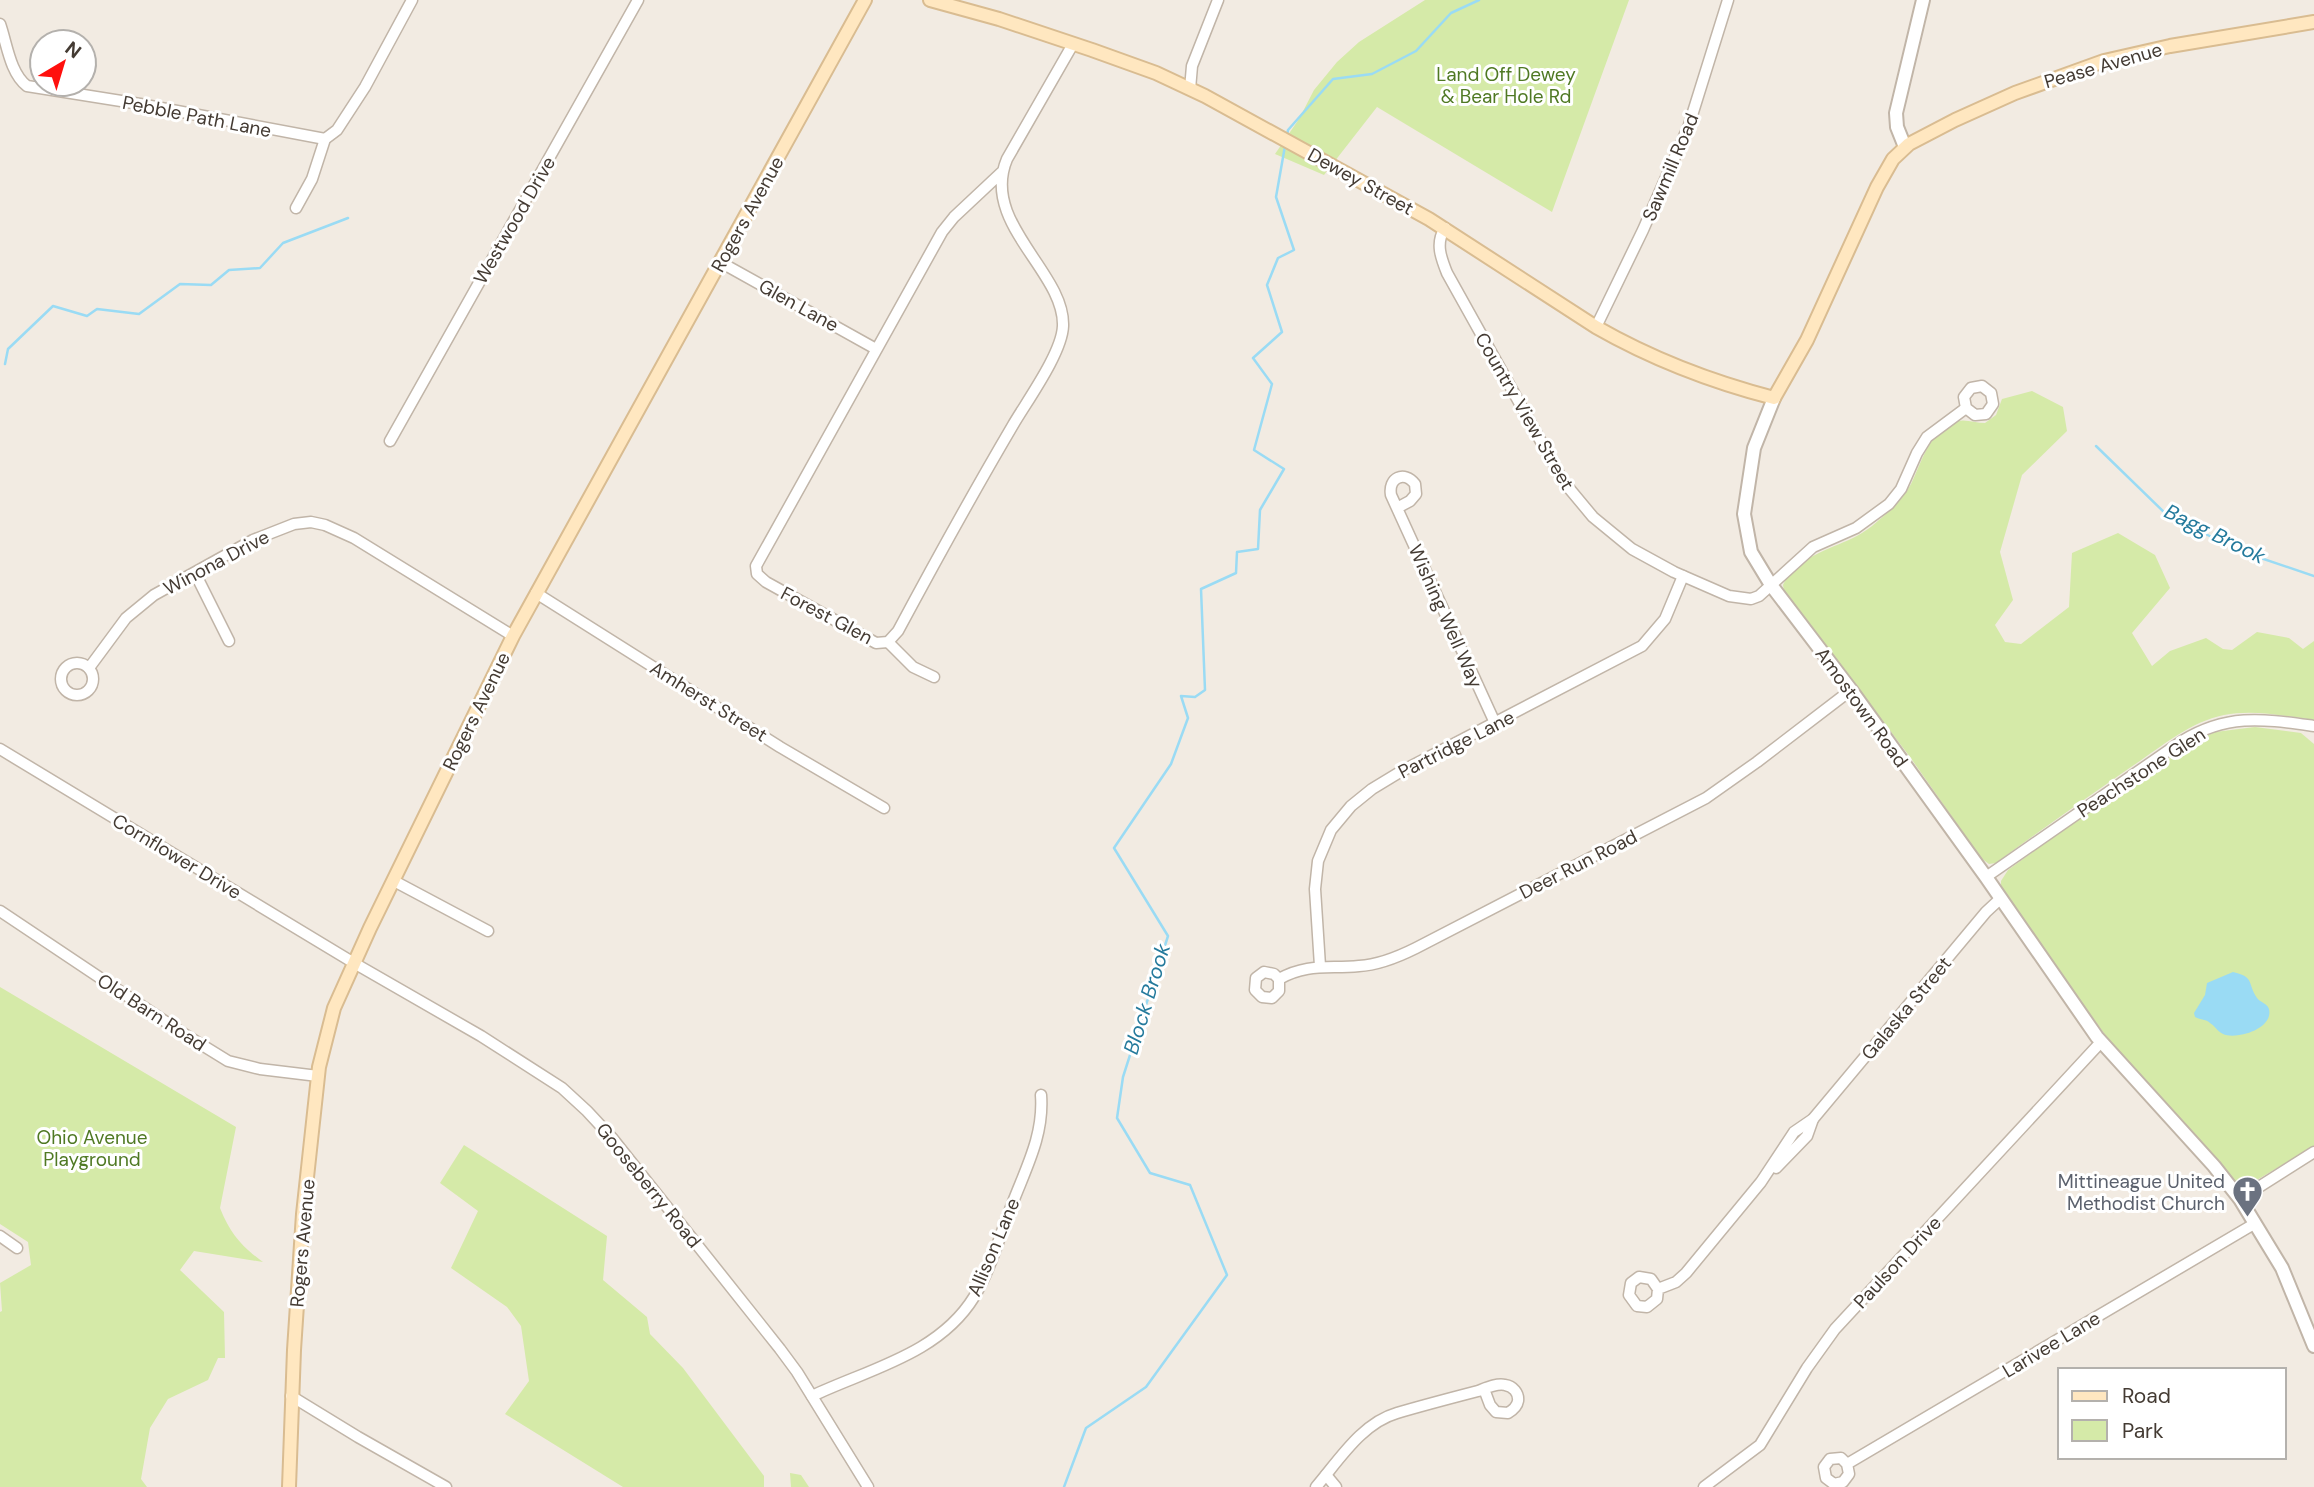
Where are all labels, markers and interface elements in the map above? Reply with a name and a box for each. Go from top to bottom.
north arrow [28,28,98,98]
text: N [60,36,86,64]
street label: Pease Avenue [2041,37,2165,94]
park label: Land Off Dewey & Bear Hole Rd [1436,62,1576,109]
street label: Pebble Path Lane [120,90,274,143]
street label: Sawmill Road [1637,109,1704,225]
street label: Dewey Street [1303,142,1418,221]
street label: Westwood Drive [468,152,561,289]
street label: Rogers Avenue [705,152,790,277]
street label: Glen Lane [754,273,843,338]
street label: Country View Street [1469,328,1580,495]
water label: Bagg Brook [2160,497,2270,571]
street label: Winona Drive [159,524,274,601]
street label: Wishing Well Way [1403,541,1489,692]
street label: Forest Glen [777,581,877,650]
street label: Amostown Road [1810,642,1914,772]
street label: Rogers Avenue [437,648,516,775]
street label: Amherst Street [645,655,772,747]
street label: Partridge Lane [1394,704,1518,784]
street label: Peachstone Glen [2072,722,2210,823]
street label: Cornflower Drive [108,808,246,905]
street label: Deer Run Road [1515,824,1641,905]
water label: Block Brook [1117,940,1177,1058]
street label: Galaska Street [1856,951,1957,1065]
street label: Old Barn Road [93,968,211,1057]
street label: Gooseberry Road [590,1118,707,1253]
park label: Ohio Avenue Playground [36,1125,148,1172]
place label: Mittineague United Methodist Church [2058,1169,2225,1216]
church icon: Mittineague United Methodist Church [2231,1175,2265,1219]
street label: Rogers Avenue [284,1178,321,1308]
street label: Allison Lane [962,1194,1025,1300]
street label: Paulson Drive [1848,1211,1947,1314]
street label: Larivee Lane [1998,1305,2105,1384]
legend [2058,1368,2286,1459]
text: Road [2122,1382,2171,1410]
text: Park [2122,1417,2164,1445]

